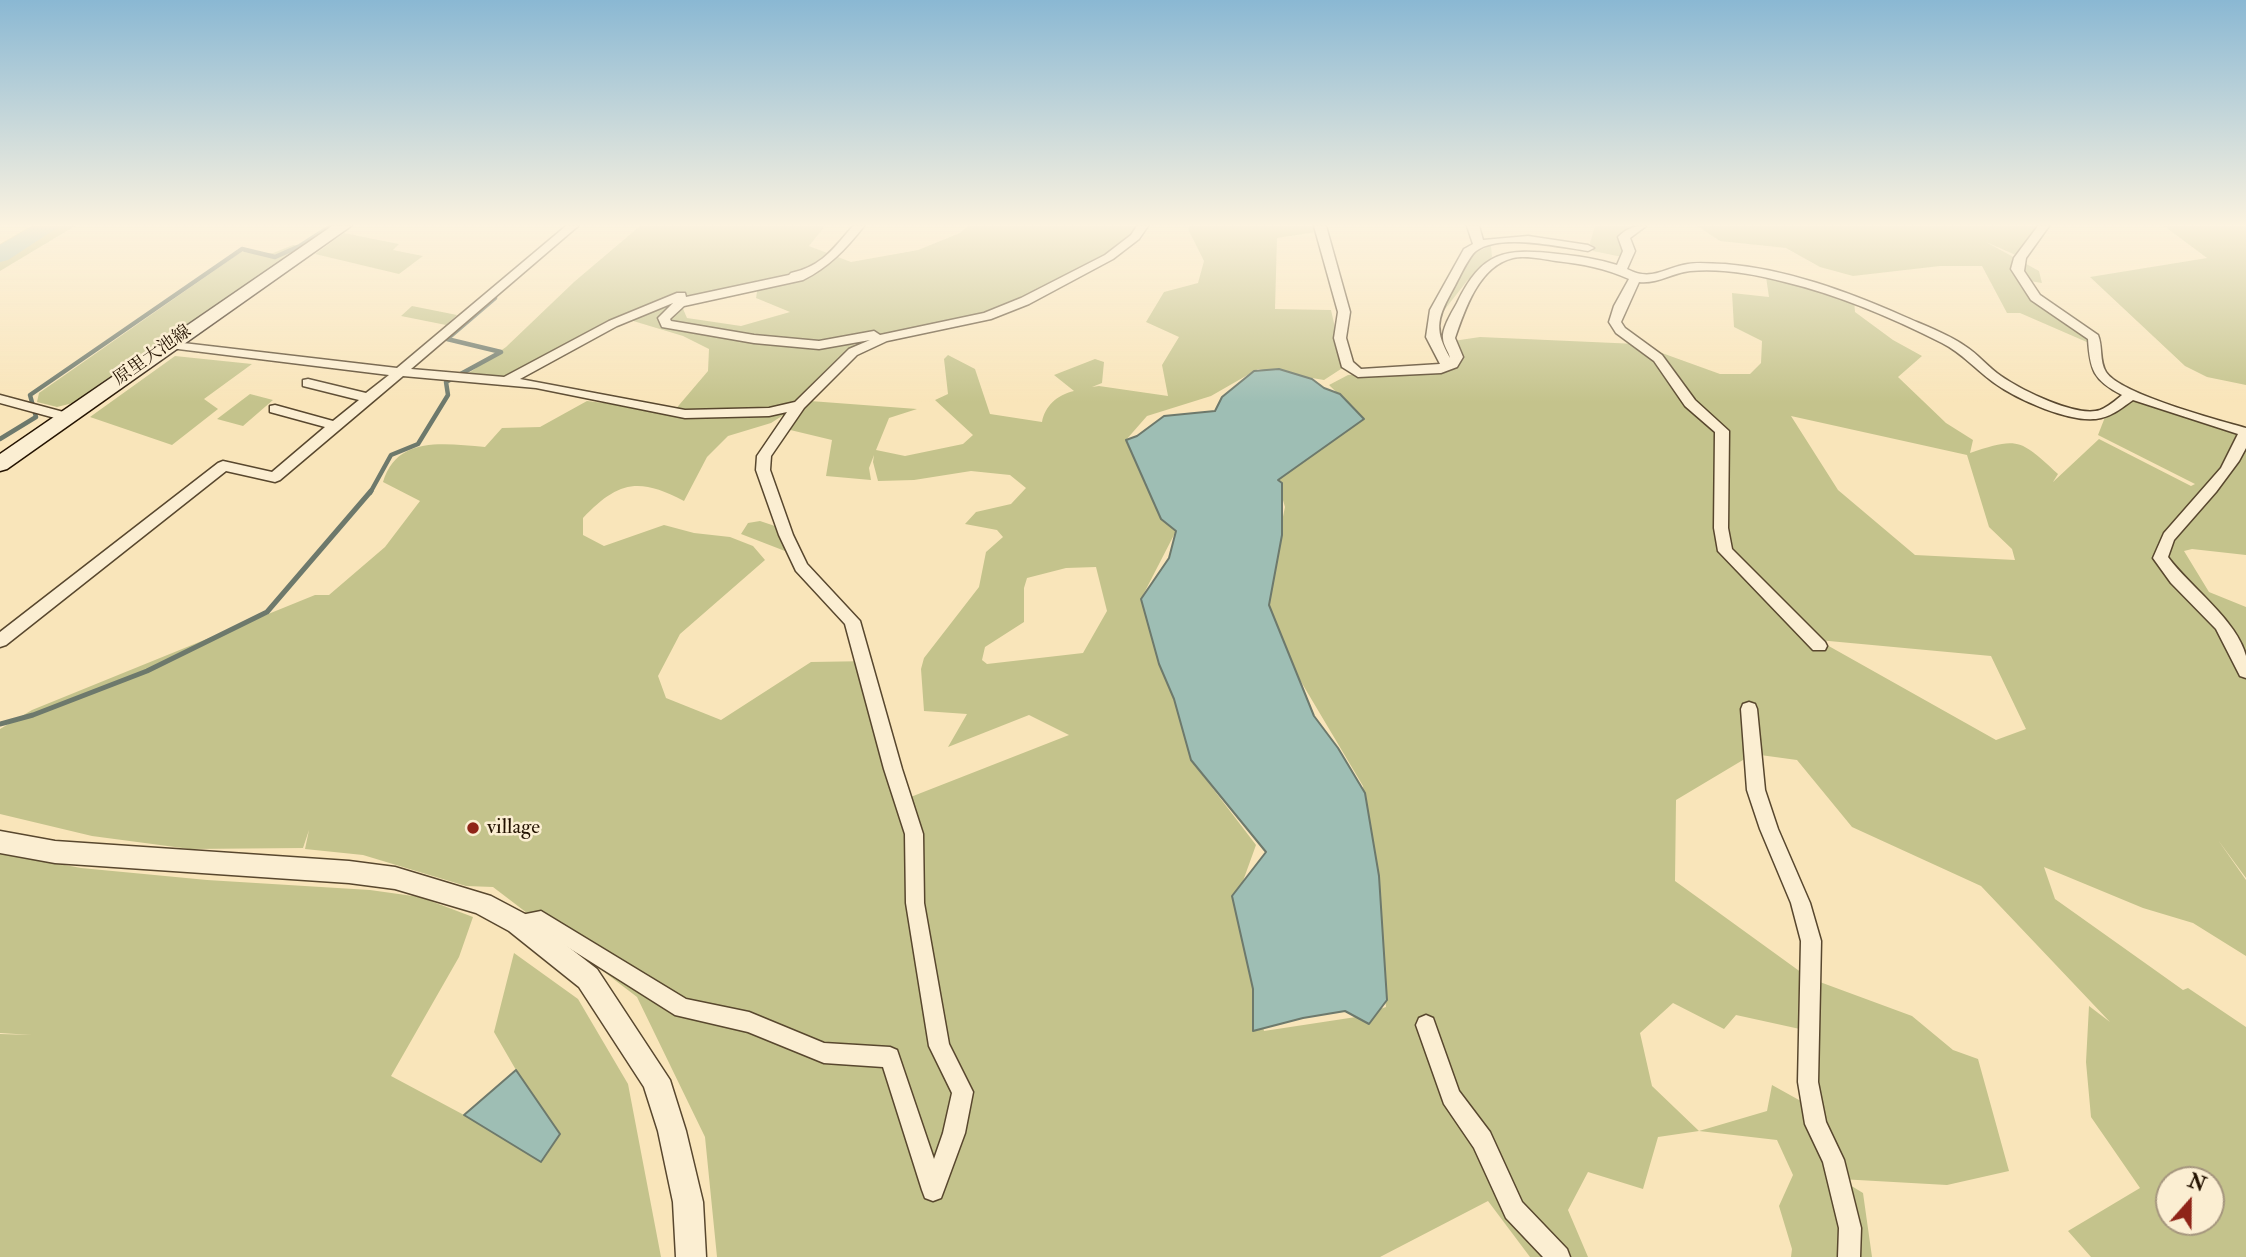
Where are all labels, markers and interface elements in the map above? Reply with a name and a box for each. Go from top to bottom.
street label: 原里大池線 [110,321,196,391]
place label: village [487,815,540,841]
marker: village [465,820,481,836]
north arrow [2155,1166,2225,1236]
text: N [2185,1169,2209,1198]

